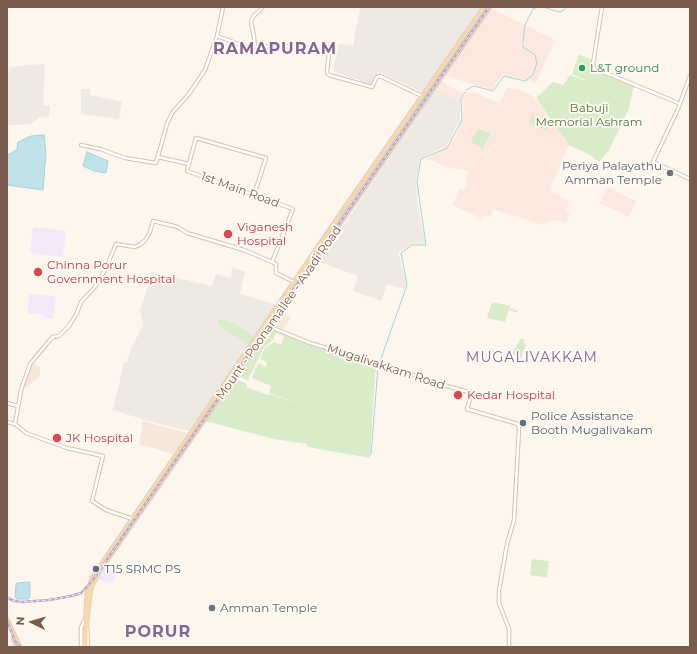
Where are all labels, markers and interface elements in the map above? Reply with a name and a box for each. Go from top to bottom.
district label: RAMAPURAM [213,39,337,59]
place label: L&T ground [590,61,660,75]
marker: L&T ground [577,63,587,73]
park label: Babuji Memorial Ashram [535,101,643,129]
place label: Periya Palayathu Amman Temple [562,159,662,187]
marker: Periya Palayathu Amman Temple [665,168,675,178]
street label: 1st Main Road [199,169,281,211]
place label: Viganesh Hospital [237,220,293,248]
street label: Mount - Poonamallee - Avadi Road [213,223,345,403]
marker: Viganesh Hospital [222,228,234,240]
place label: Chinna Porur Government Hospital [47,258,175,286]
marker: Chinna Porur Government Hospital [32,266,44,278]
street label: Mugalivakkam Road [325,341,447,393]
district label: MUGALIVAKKAM [466,350,598,366]
place label: Kedar Hospital [467,388,555,402]
marker: Kedar Hospital [452,389,464,401]
place label: Police Assistance Booth Mugalivakam [531,409,653,437]
marker: Police Assistance Booth Mugalivakam [518,418,528,428]
place label: JK Hospital [66,431,133,445]
marker: JK Hospital [51,432,63,444]
place label: T15 SRMC PS [104,562,181,576]
marker: T15 SRMC PS [91,564,101,574]
place label: Amman Temple [220,601,317,615]
north arrow [12,602,52,642]
marker: Amman Temple [207,603,217,613]
text: N [13,616,27,626]
district label: PORUR [125,622,191,642]

